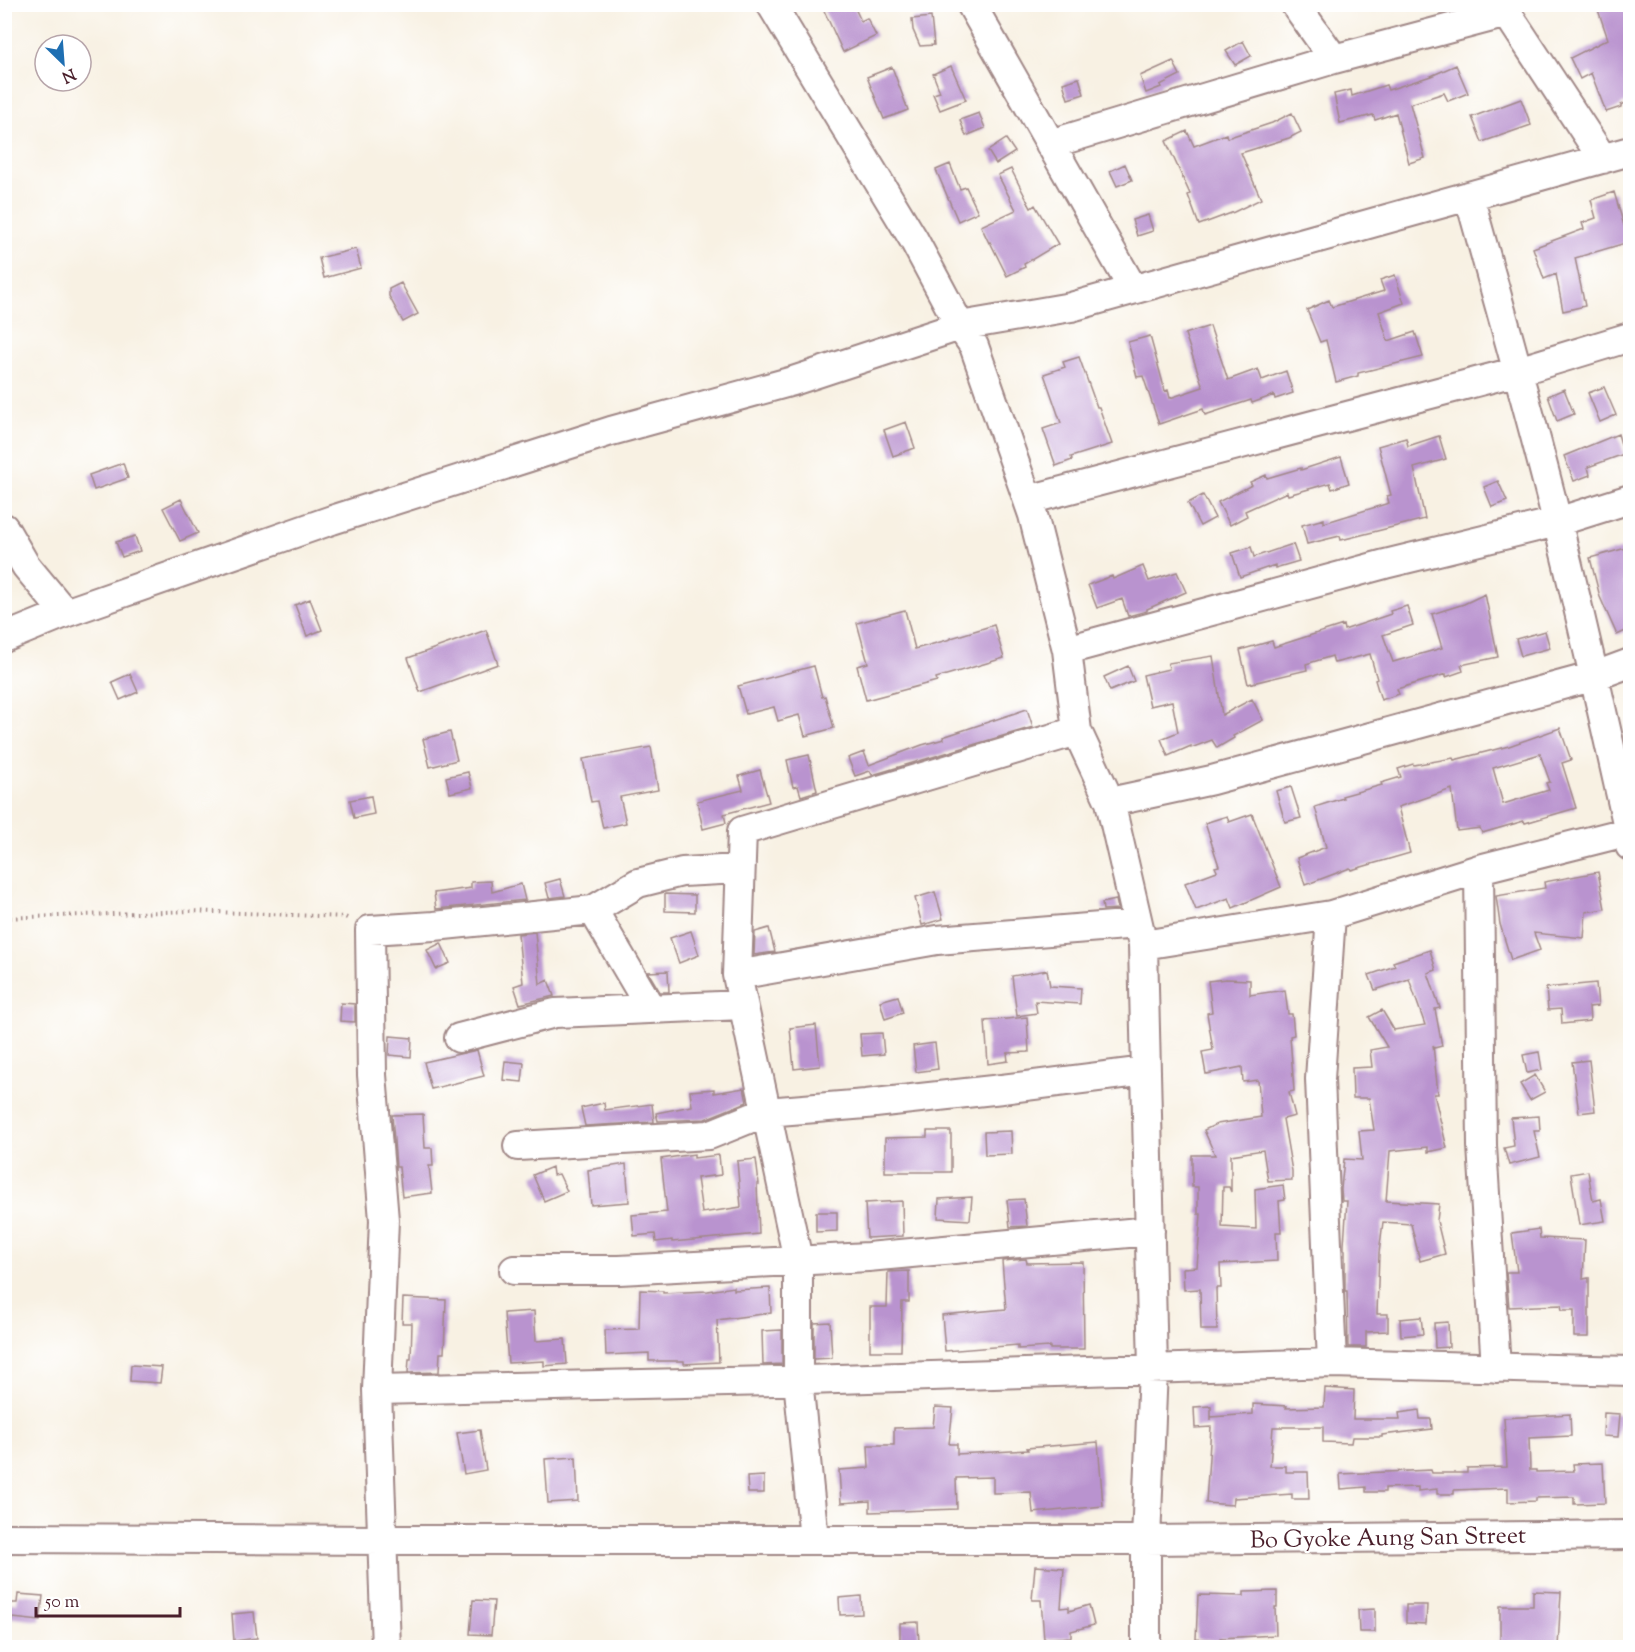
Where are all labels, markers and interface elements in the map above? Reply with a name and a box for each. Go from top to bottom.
north arrow [33,33,93,93]
text: N [57,61,79,88]
street label: Bo Gyoke Aung San Street [1250,1520,1526,1558]
scale bar [36,1580,180,1618]
text: 50 m [44,1590,80,1616]

